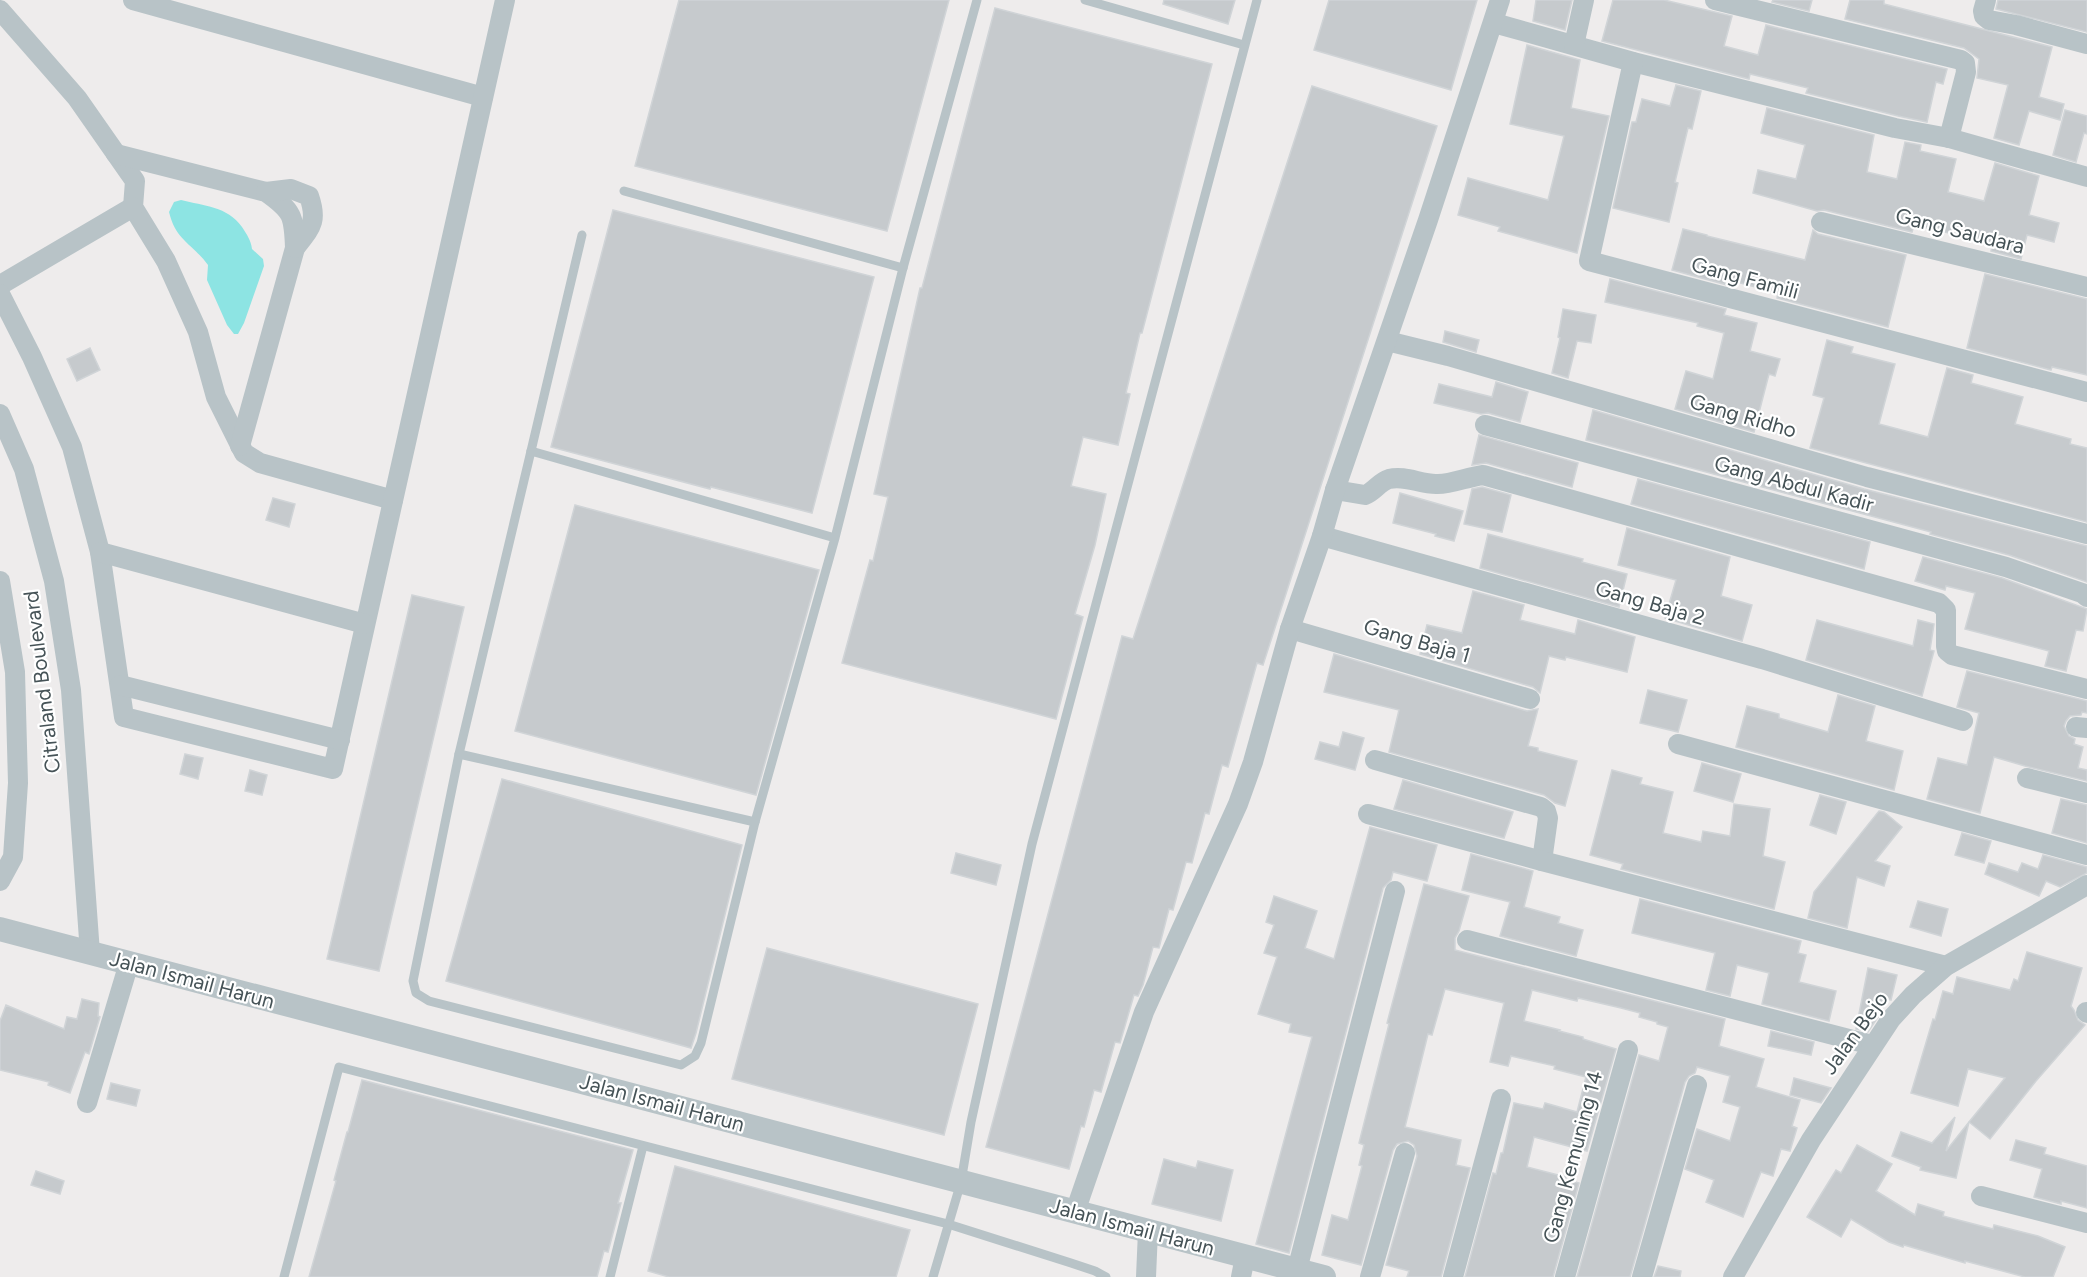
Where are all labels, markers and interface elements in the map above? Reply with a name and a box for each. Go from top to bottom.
street label: Gang Saudara [1893,202,2027,259]
street label: Gang Famili [1689,251,1802,304]
street label: Gang Ridho [1687,388,1800,443]
street label: Gang Abdul Kadir [1712,450,1877,517]
street label: Gang Baja 2 [1593,575,1708,630]
street label: Citraland Boulevard [18,589,65,775]
street label: Gang Baja 1 [1361,613,1473,668]
street label: Jalan Ismail Harun [107,946,277,1014]
street label: Jalan Bejo [1816,987,1893,1079]
street label: Gang Kemuning 14 [1538,1068,1608,1246]
street label: Jalan Ismail Harun [577,1069,747,1137]
street label: Jalan Ismail Harun [1047,1193,1217,1261]

